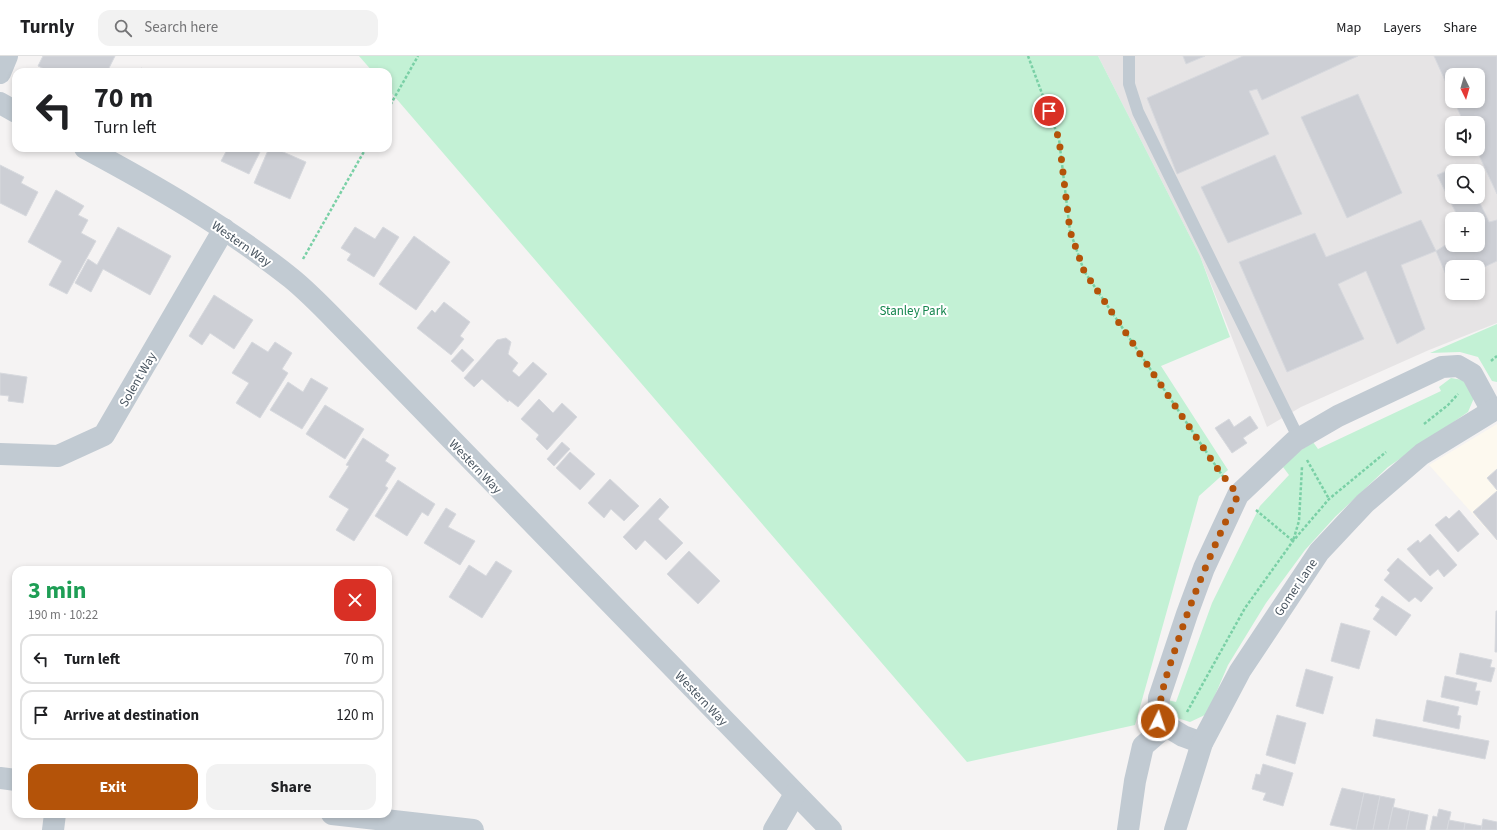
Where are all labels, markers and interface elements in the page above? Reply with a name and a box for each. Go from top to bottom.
search box [98,10,378,46]
text: Turnly [20,14,74,41]
icon: search [112,17,134,39]
text: Search here [144,17,218,38]
text: Map [1336,18,1361,38]
text: Layers [1383,18,1421,38]
text: Share [1443,18,1477,38]
north arrow [1445,68,1485,108]
map controls [1445,68,1485,300]
text: 70 m [94,78,153,118]
icon: left [28,84,80,136]
pin [1032,94,1066,128]
icon: arrive [1038,100,1060,122]
text: Turn left [94,115,156,140]
button: sound [1445,116,1485,156]
button: search [1445,164,1485,204]
button: + [1445,212,1485,252]
street label: Western Way [208,217,275,271]
button: − [1445,260,1485,300]
park label: Stanley Park [879,302,947,320]
street label: Solent Way [115,349,161,410]
street label: Western Way [445,435,506,498]
street label: Gomer Lane [1270,555,1322,620]
text: 3 min [28,573,86,608]
button: close [334,579,376,621]
text: 190 m · 10:22 [28,606,98,624]
icon: left [30,648,52,670]
text: Turn left [64,649,120,670]
text: 70 m [344,649,374,670]
street label: Western Way [671,667,732,730]
position arrow [1137,700,1179,742]
icon: arrive [30,704,52,726]
text: Arrive at destination [64,705,199,726]
text: 120 m [336,705,374,726]
button: Exit [28,764,198,810]
button: Share [206,764,376,810]

